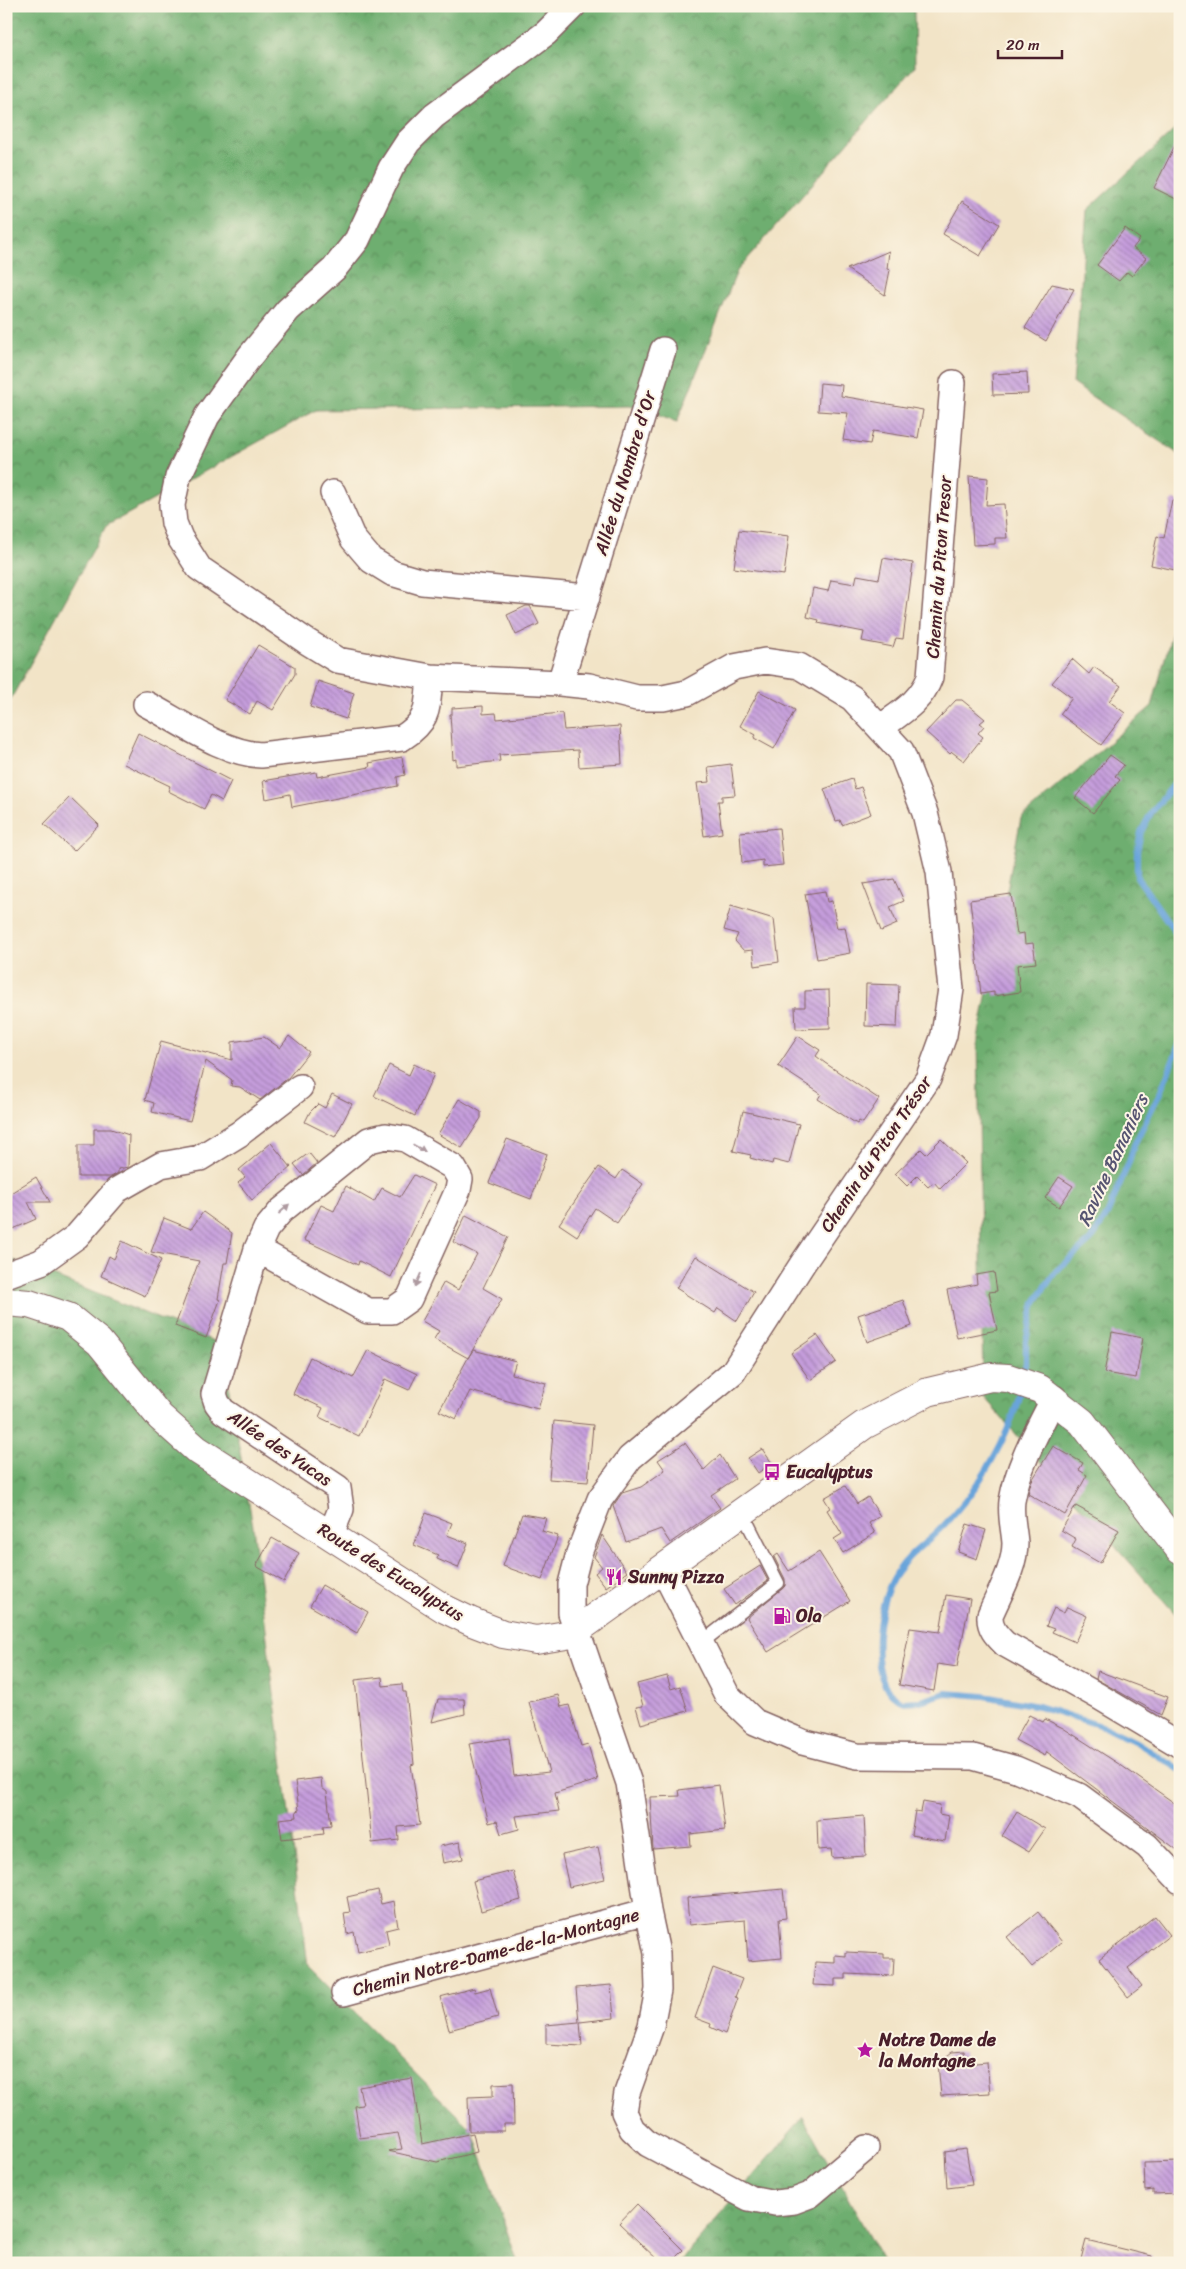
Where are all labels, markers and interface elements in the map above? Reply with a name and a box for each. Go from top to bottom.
scale bar [998,28,1062,60]
text: 20 m [1006,32,1040,58]
street label: Allée du Nombre d'Or [584,385,666,560]
street label: Chemin du Piton Tresor [917,473,961,659]
street label: Chemin du Piton Trésor [811,1068,942,1239]
water label: Ravine Bananiers [1068,1087,1158,1231]
one-way arrow [413,1143,426,1152]
one-way arrow [277,1203,289,1215]
one-way arrow [413,1273,421,1287]
street label: Allée des Yucas [220,1401,339,1495]
place label: Eucalyptus [786,1456,873,1488]
bus stop icon: Eucalyptus [762,1462,782,1482]
street label: Route des Eucalyptus [311,1514,471,1630]
place label: Sunny Pizza [627,1561,725,1593]
restaurant icon: Sunny Pizza [604,1567,624,1587]
place label: Ola [796,1600,822,1632]
fuel station icon: Ola [772,1606,792,1626]
street label: Chemin Notre-Dame-de-la-Montagne [349,1898,643,2006]
place label: Notre Dame de la Montagne [878,2024,997,2077]
place icon: Notre Dame de la Montagne [855,2040,875,2060]

